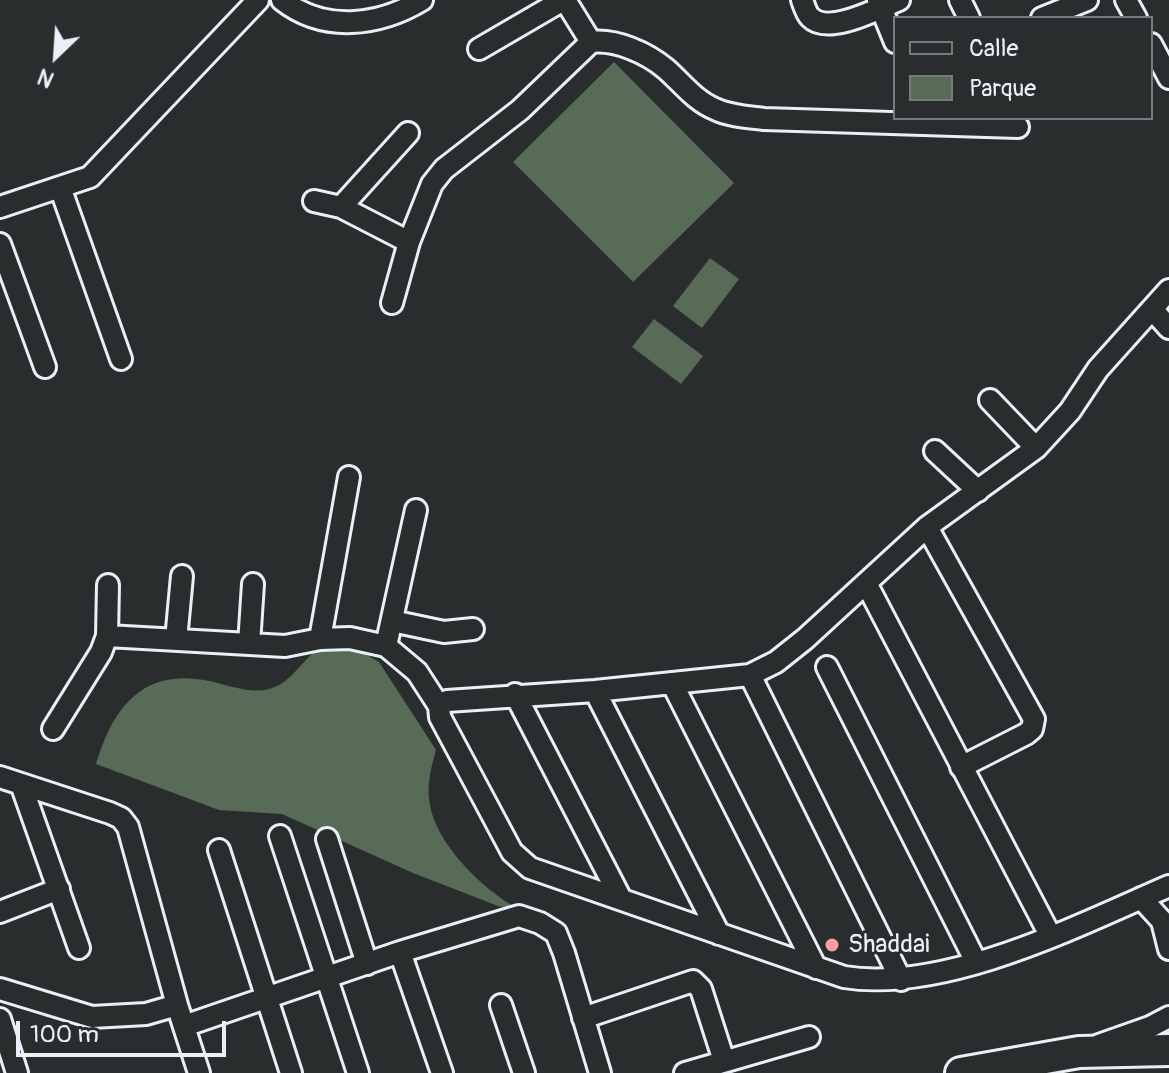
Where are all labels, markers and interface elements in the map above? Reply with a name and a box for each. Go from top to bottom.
north arrow [16,16,96,96]
legend [893,16,1153,120]
text: Calle [969,34,1018,63]
text: N [33,62,59,94]
text: Parque [969,74,1036,103]
place label: Shaddai [848,929,930,961]
marker: Shaddai [823,936,841,954]
scale bar [20,1005,230,1055]
text: 100 m [30,1020,99,1049]

